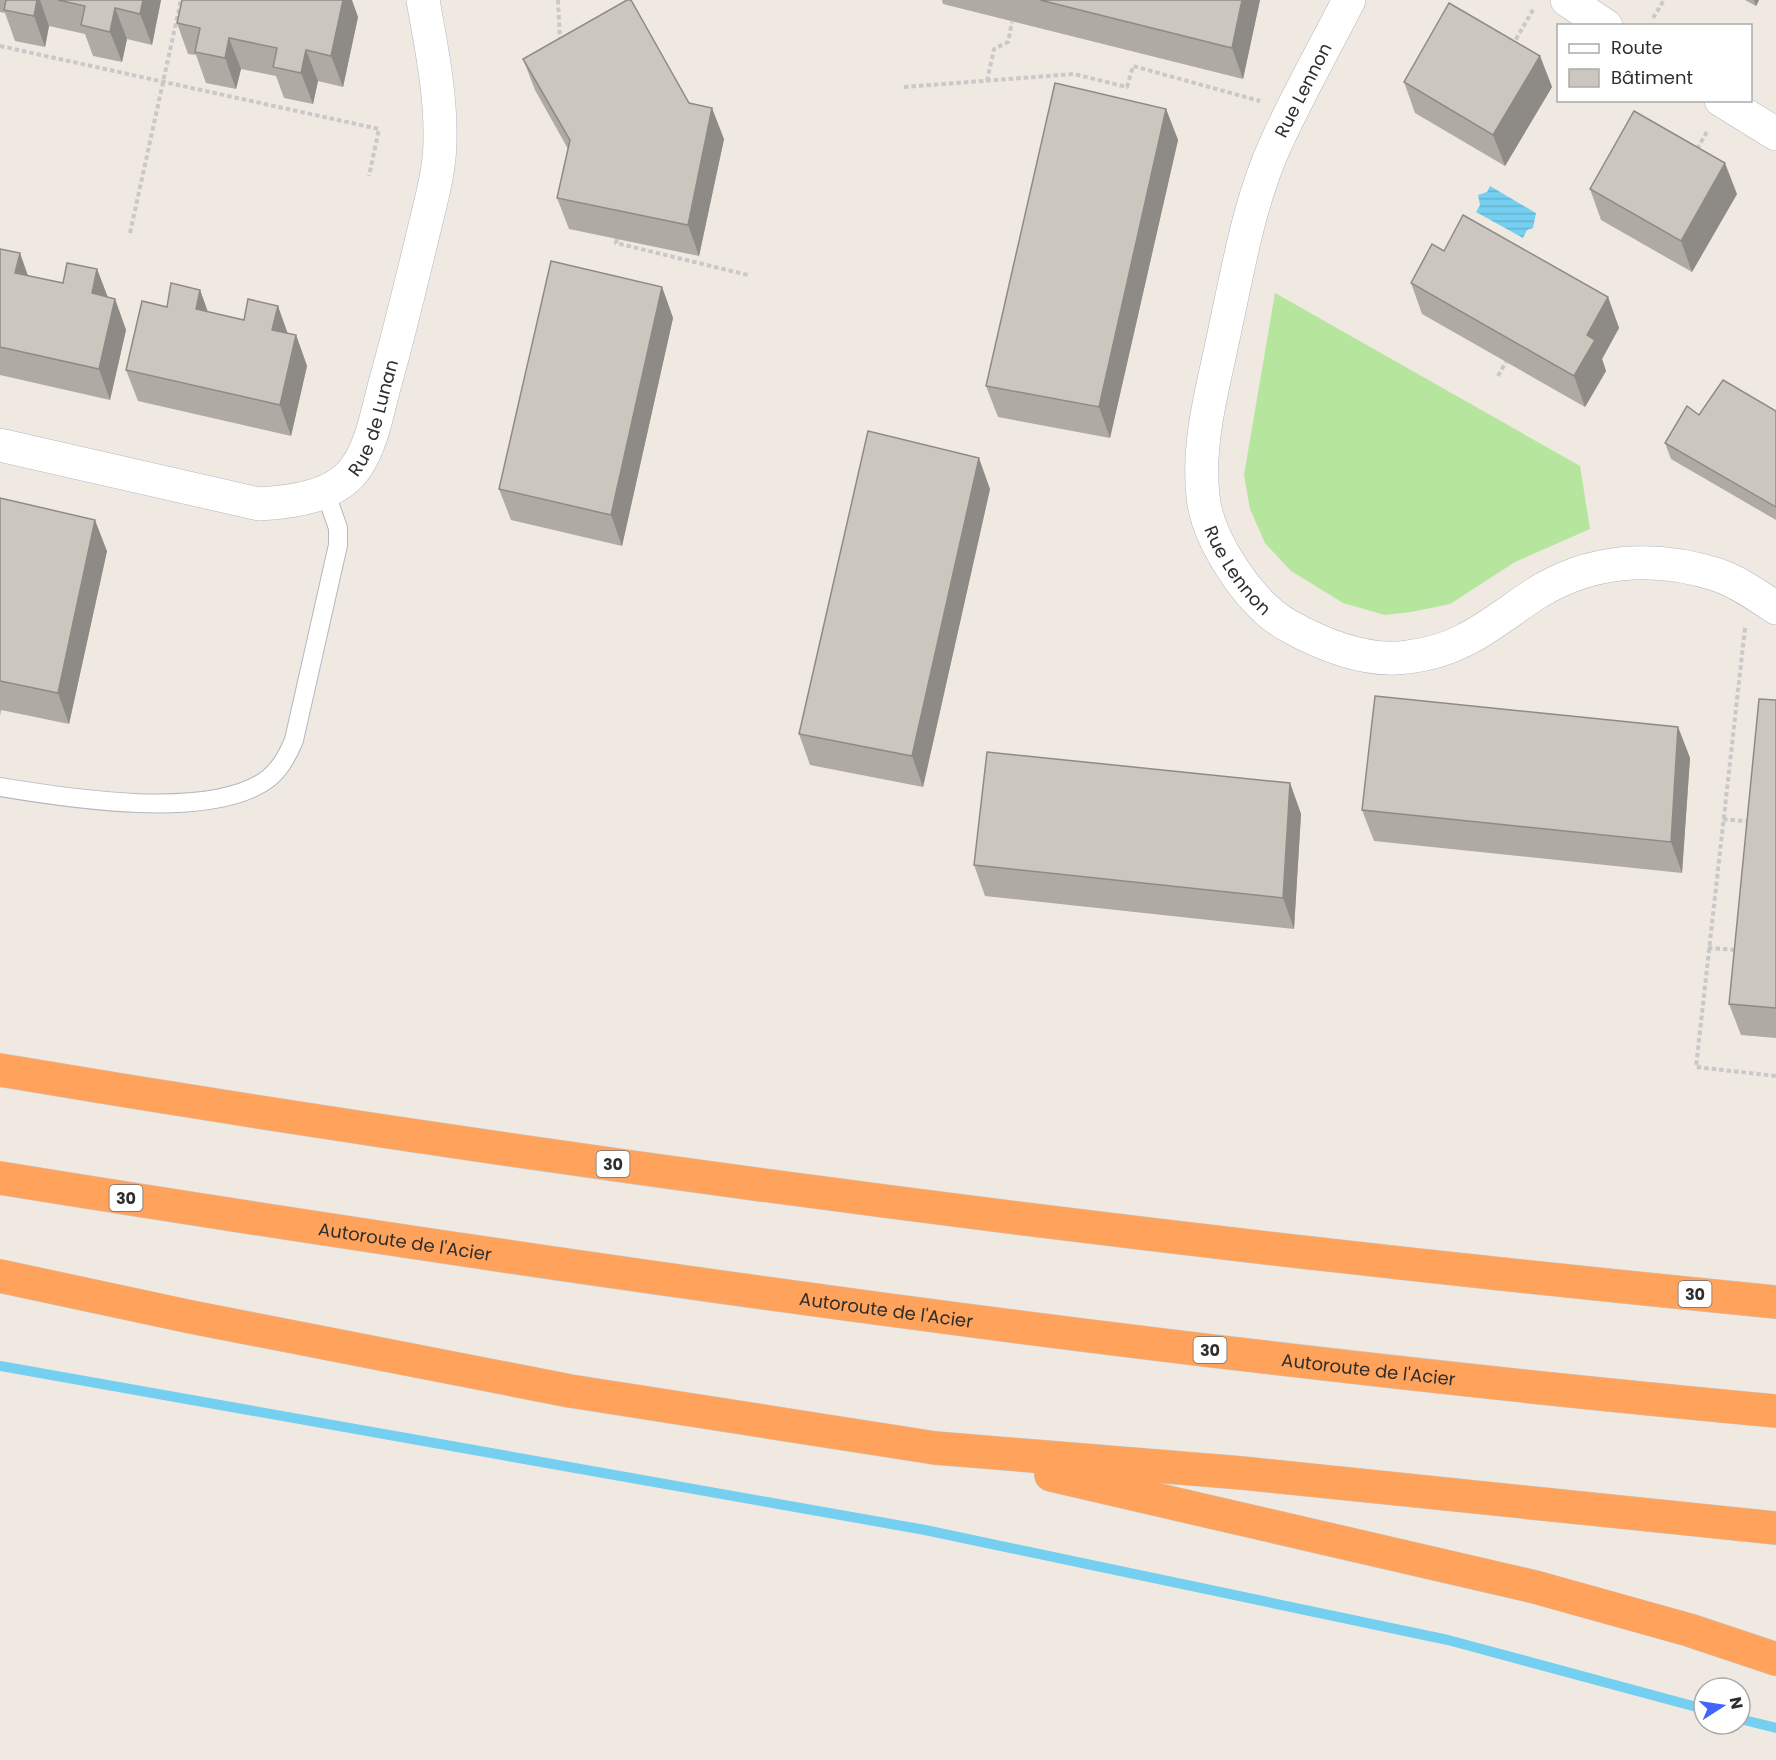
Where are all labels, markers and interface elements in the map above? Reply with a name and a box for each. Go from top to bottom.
legend [1557,24,1752,102]
text: Route [1611,35,1663,60]
street label: Rue Lennon [1268,38,1338,142]
text: Bâtiment [1611,65,1693,90]
street label: Rue de Lunan [342,357,404,481]
street label: Rue Lennon [1199,521,1277,620]
road number: 30 [596,1151,630,1177]
road number: 30 [110,1185,142,1211]
street label: Autoroute de l'Acier [317,1216,494,1266]
road number: 30 [1678,1281,1712,1307]
street label: Autoroute de l'Acier [798,1285,975,1333]
road number: 30 [1194,1337,1226,1363]
street label: Autoroute de l'Acier [1280,1347,1457,1391]
north arrow [1692,1676,1752,1736]
text: N [1724,1695,1749,1711]

